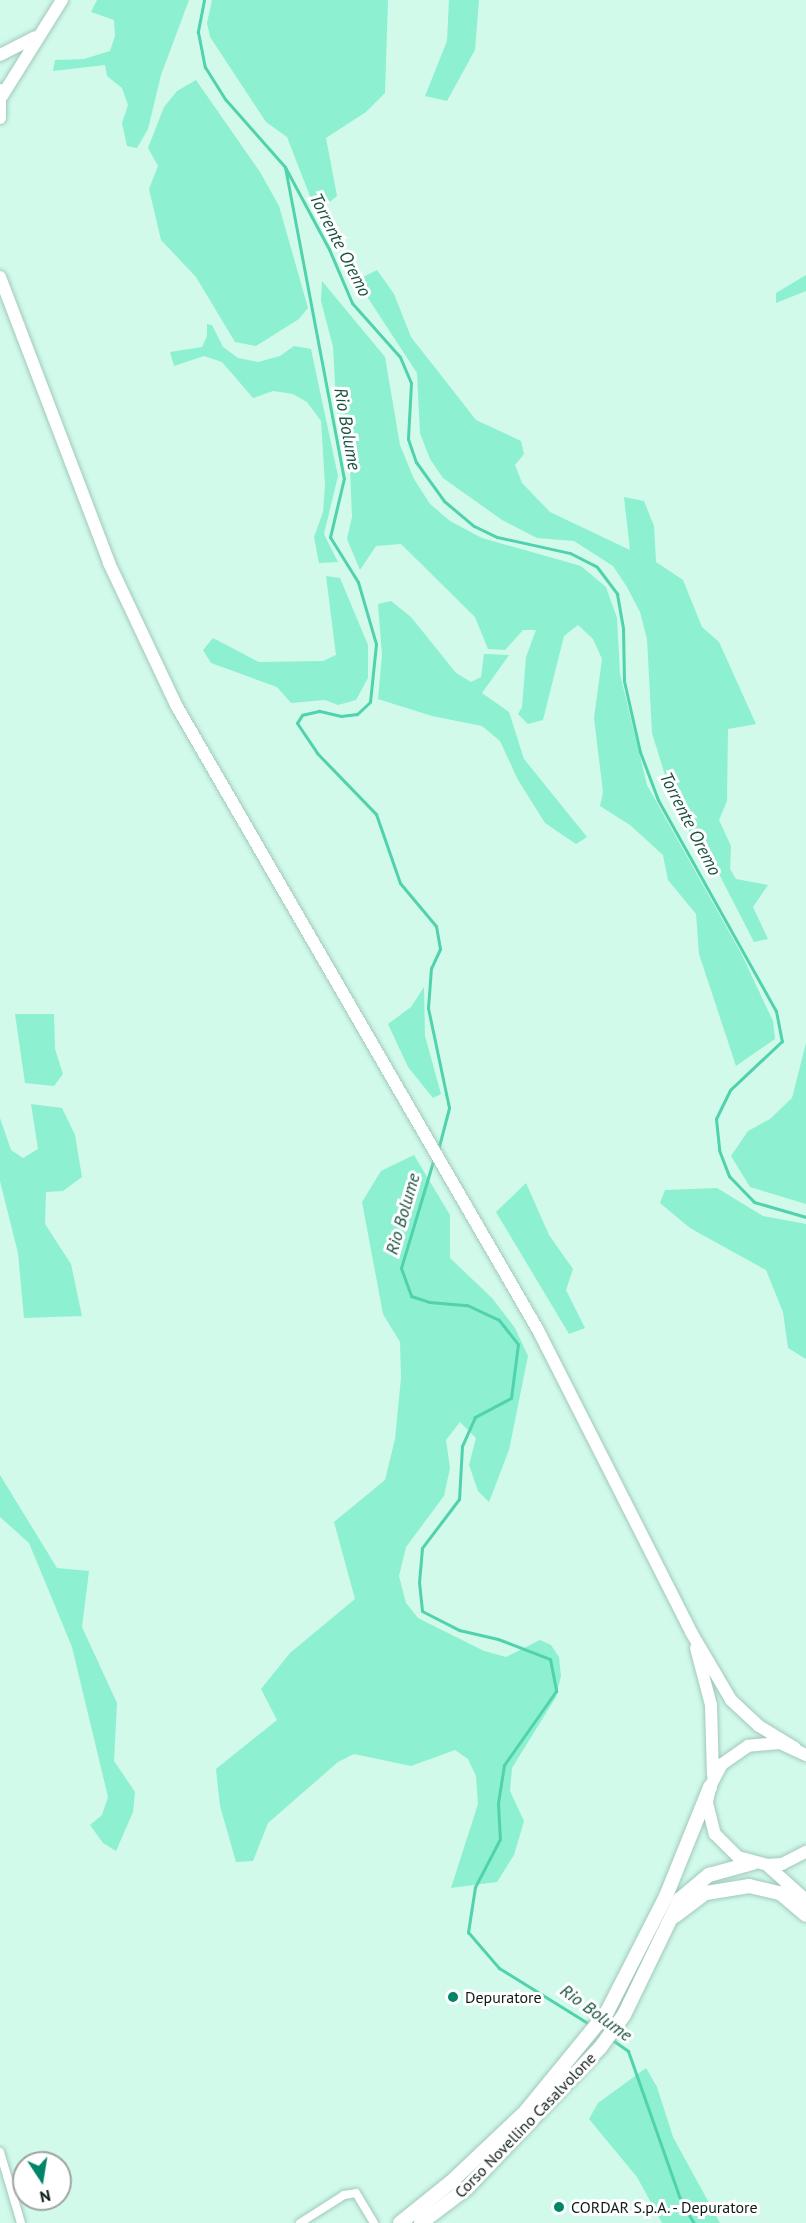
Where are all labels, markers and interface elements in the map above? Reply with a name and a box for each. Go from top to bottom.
water label: Torrente Oremo [305,190,375,300]
water label: Rio Bolume [329,386,365,472]
water label: Torrente Oremo [655,769,725,879]
water label: Rio Bolume [381,1171,425,1257]
water label: Rio Bolume [556,1980,636,2046]
place label: Depuratore [465,1987,542,2007]
marker: Depuratore [446,1990,460,2004]
street label: Corso Novellino Casalvolone [451,2048,599,2202]
north arrow [12,2151,72,2211]
text: N [38,2186,53,2208]
place label: CORDAR S.p.A. - Depuratore [571,2197,761,2217]
marker: CORDAR S.p.A. - Depuratore [552,2200,566,2214]

